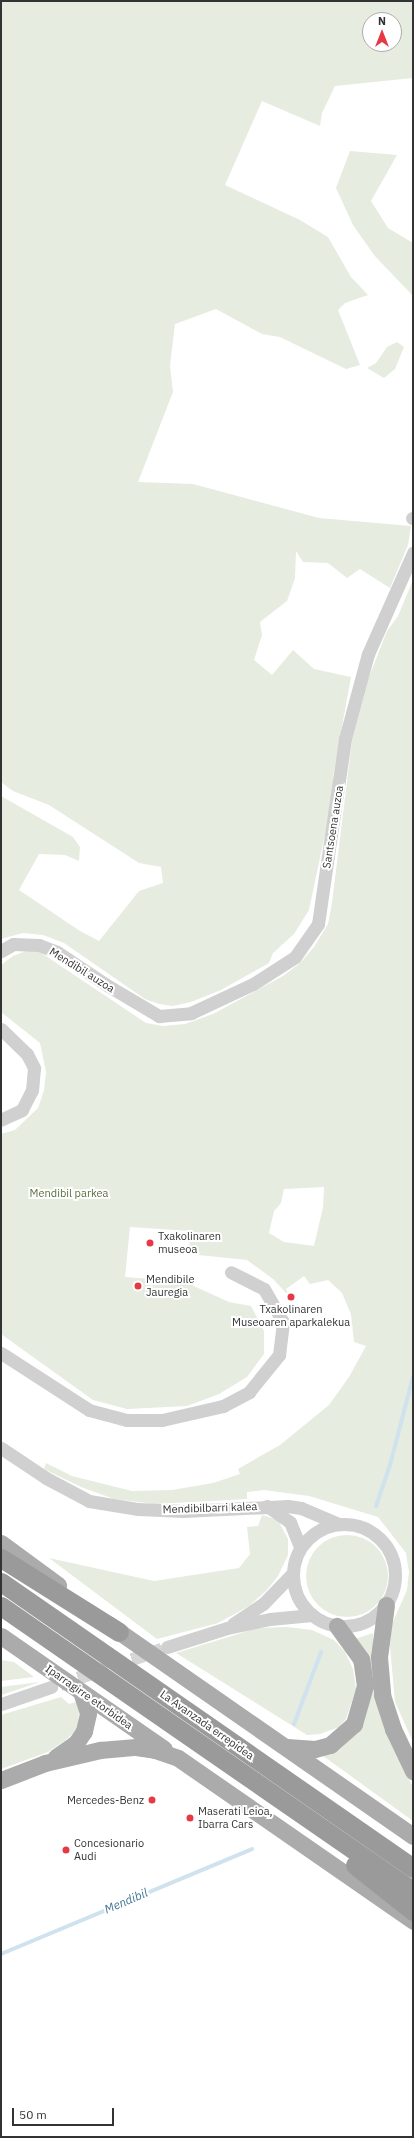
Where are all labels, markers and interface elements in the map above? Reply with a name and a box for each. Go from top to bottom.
north arrow [362,12,402,52]
text: N [378,14,386,28]
street label: Santsoena auzoa [320,785,346,869]
street label: Mendibil auzoa [47,945,117,995]
park label: Mendibil parkea [30,1186,108,1200]
place label: Txakolinaren museoa [158,1230,221,1256]
marker: Txakolinaren museoa [145,1238,155,1248]
place label: Mendibile Jauregia [146,1273,195,1299]
marker: Mendibile Jauregia [133,1281,143,1291]
marker: Txakolinaren Museoaren aparkalekua [286,1292,296,1302]
place label: Txakolinaren Museoaren aparkalekua [232,1303,350,1329]
street label: Mendibilbarri kalea [162,1500,258,1516]
street label: Iparragirre etorbidea [43,1662,135,1732]
street label: La Avanzada errepidea [158,1688,256,1762]
place label: Mercedes-Benz [67,1793,144,1807]
marker: Mercedes-Benz [147,1795,157,1805]
place label: Maserati Leioa, Ibarra Cars [198,1805,273,1831]
marker: Maserati Leioa, Ibarra Cars [185,1813,195,1823]
place label: Concesionario Audi [74,1837,144,1863]
marker: Concesionario Audi [61,1845,71,1855]
water label: Mendibil [102,1885,150,1917]
scale bar [14,2100,116,2126]
text: 50 m [19,2107,47,2122]

